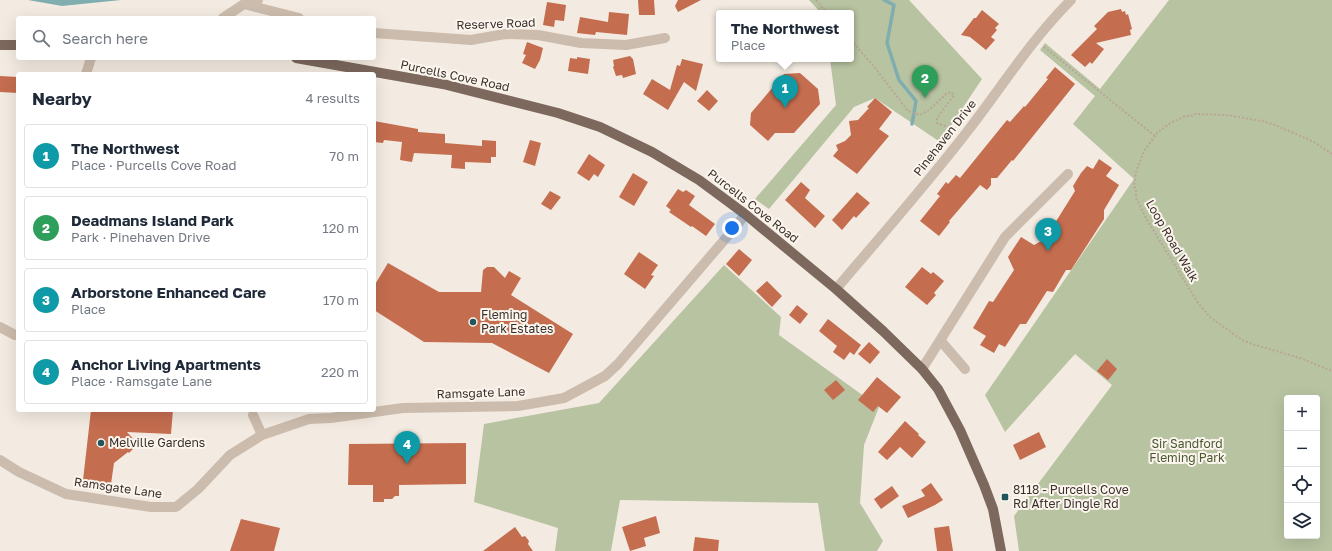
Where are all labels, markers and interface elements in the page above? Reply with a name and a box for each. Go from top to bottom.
popup [716,10,854,62]
street label: Reserve Road [456,15,536,32]
search box [16,16,376,60]
text: The Northwest [731,19,839,37]
icon: search [30,27,52,49]
text: Search here [62,29,148,47]
text: Place [731,37,765,53]
street label: Purcells Cove Road [399,57,511,94]
pin: 2 [912,65,938,98]
pin: 1 [772,75,798,108]
text: Nearby [32,88,92,109]
text: 4 results [306,90,360,106]
street label: Pinehaven Drive [910,96,979,179]
text: The Northwest [71,139,179,157]
text: 1 [43,148,49,164]
text: 70 m [329,148,359,164]
text: Place · Purcells Cove Road [71,157,237,173]
street label: Purcells Cove Road [705,165,802,246]
street label: Loop Road Walk [1143,197,1202,285]
text: Deadmans Island Park [71,211,234,229]
your location [722,218,742,238]
pin: 3 [1035,218,1061,251]
text: 2 [42,220,50,236]
text: 120 m [322,220,359,236]
text: Park · Pinehaven Drive [71,229,210,245]
text: Arborstone Enhanced Care [71,283,266,301]
text: 3 [42,292,50,308]
text: 170 m [323,292,359,308]
text: Place [71,301,106,317]
place label: Fleming Park Estates [481,307,553,336]
marker: Fleming Park Estates [468,317,478,327]
text: Anchor Living Apartments [71,355,261,373]
text: 4 [42,364,50,380]
text: 220 m [321,364,359,380]
text: Place · Ramsgate Lane [71,373,212,389]
street label: Ramsgate Lane [436,383,526,402]
map controls [1284,395,1320,539]
button: + [1284,395,1320,431]
pin: 4 [394,431,420,464]
button: − [1284,431,1320,467]
place label: Melville Gardens [109,435,205,450]
park label: Sir Sandford Fleming Park [1149,436,1225,465]
marker: Melville Gardens [96,438,106,448]
button: locate [1284,467,1320,503]
street label: Ramsgate Lane [73,474,163,501]
place label: 8118 - Purcells Cove Rd After Dingle Rd [1013,482,1129,511]
marker: 8118 - Purcells Cove Rd After Dingle Rd [1000,492,1010,502]
button: layers [1284,503,1320,539]

